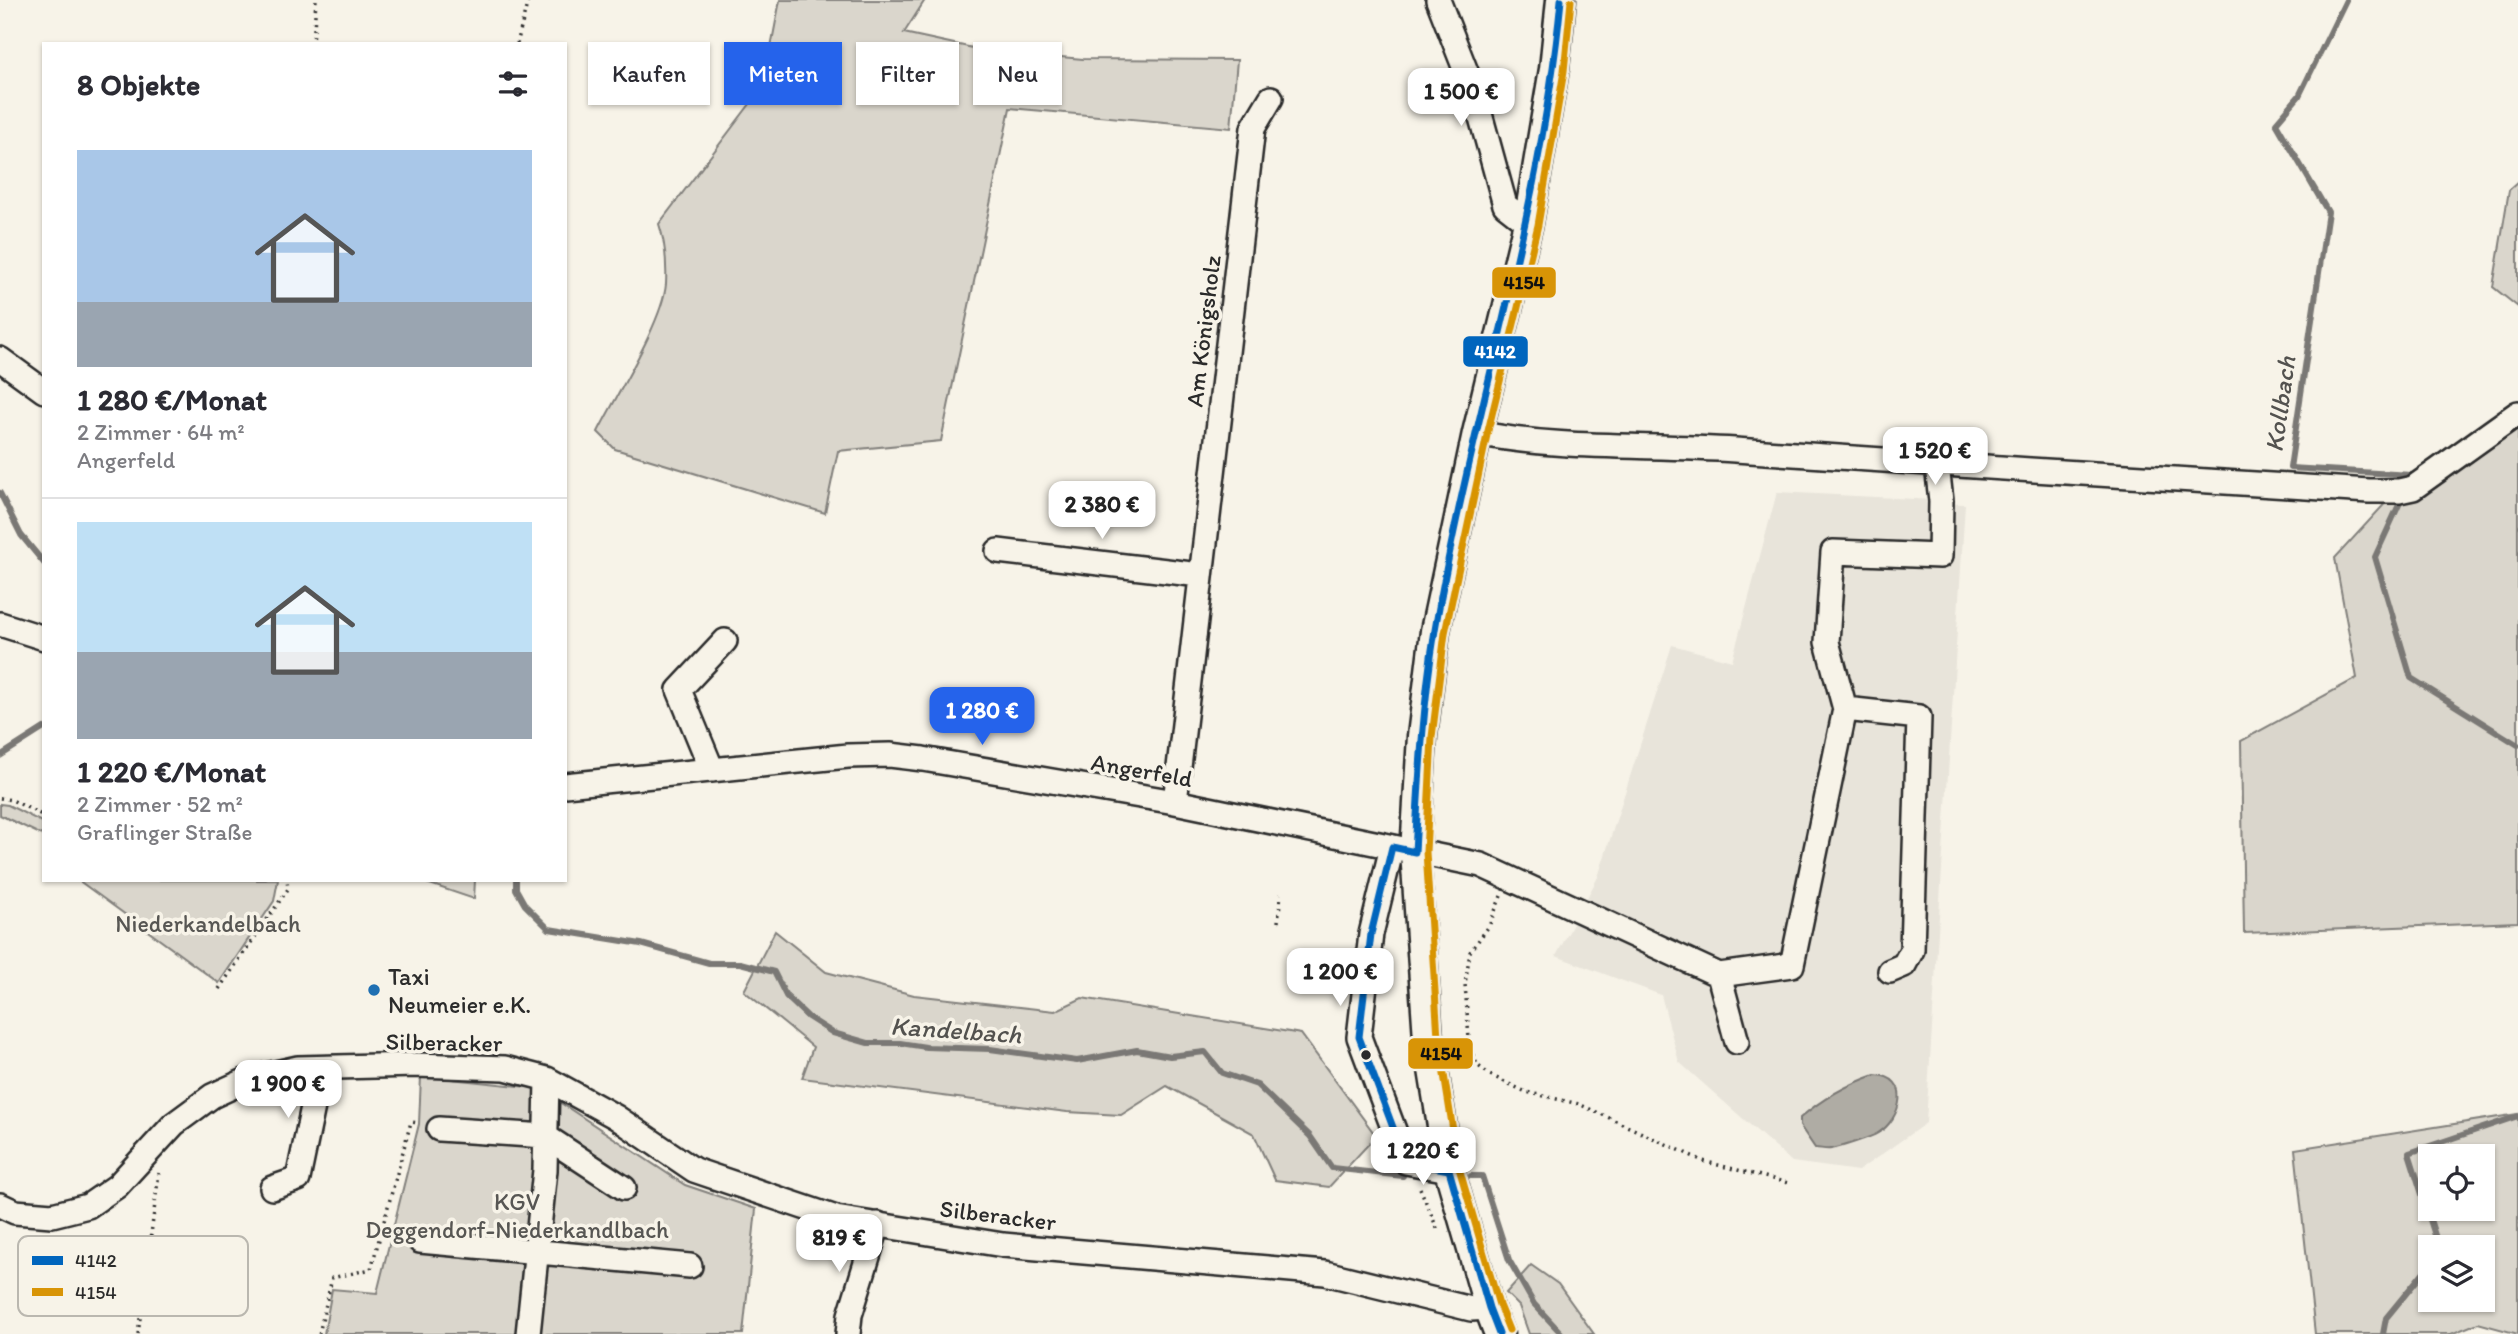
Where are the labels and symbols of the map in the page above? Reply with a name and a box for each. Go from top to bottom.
pin: 1 500 € [1396,68,1526,128]
street label: Am Königsholz [1179,253,1227,409]
line badge: 4154 [1491,266,1557,299]
text: 4154 [1503,271,1545,294]
line badge: 4142 [1462,335,1529,368]
text: 4142 [1474,340,1516,363]
water label: Kollbach [2257,353,2303,454]
pin: 1 520 € [1870,428,2000,487]
pin: 2 380 € [1037,482,1167,541]
pin: 1 280 € [917,688,1047,747]
street label: Angerfeld [1089,747,1195,793]
park label: Niederkandelbach [115,909,301,938]
pin: 1 200 € [1275,948,1405,1008]
place label: Taxi Neumeier e.K. [388,962,531,1019]
marker: Taxi Neumeier e.K. [366,982,382,998]
water label: Kandelbach [889,1009,1023,1051]
street label: Silberacker [385,1026,503,1058]
line badge: 4154 [1407,1037,1474,1070]
text: 4154 [1420,1042,1462,1065]
unlabelled marker [1359,1048,1373,1062]
pin: 1 900 € [223,1060,353,1120]
pin: 1 220 € [1358,1128,1488,1187]
park label: KGV Deggendorf-Niederkandlbach [365,1187,669,1244]
street label: Silberacker [938,1193,1058,1237]
pin: 819 € [790,1214,888,1274]
legend [18,1236,248,1316]
text: 4142 [75,1249,117,1272]
text: 4154 [75,1281,117,1304]

